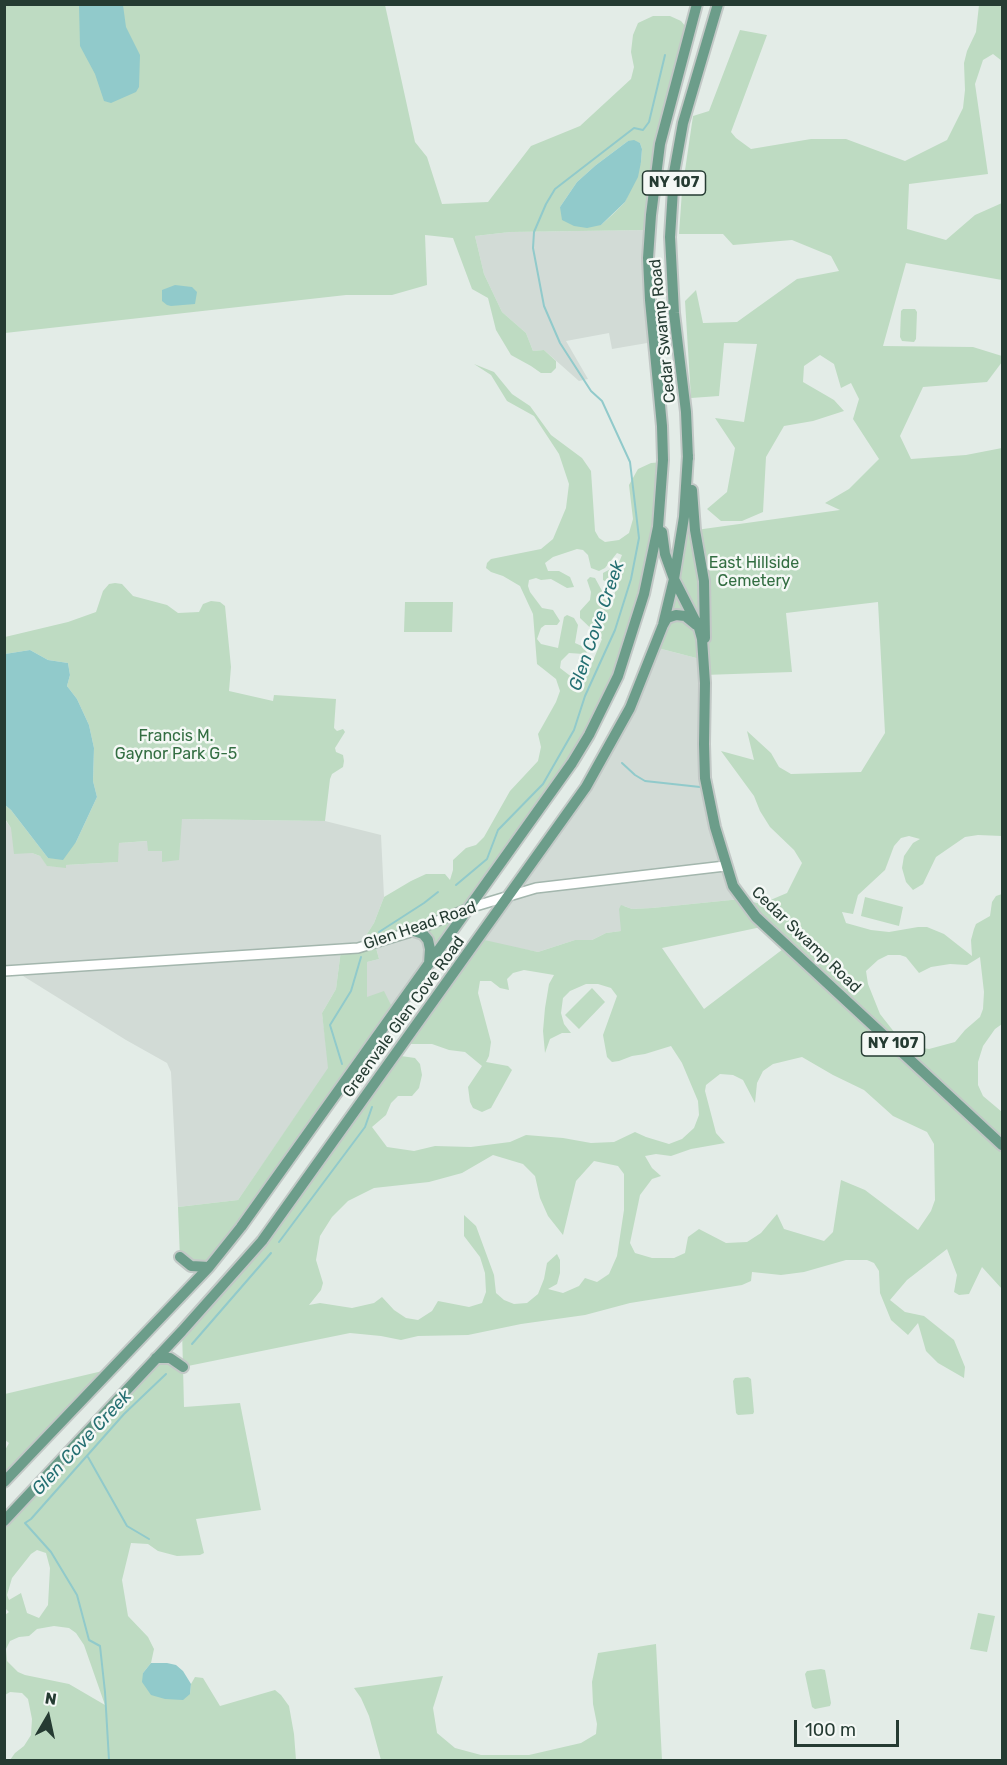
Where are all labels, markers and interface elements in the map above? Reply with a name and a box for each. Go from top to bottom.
road number: NY 107 [642,171,706,195]
street label: Cedar Swamp Road [646,258,680,404]
park label: East Hillside Cemetery [709,553,799,591]
water label: Glen Cove Creek [565,558,629,694]
park label: Francis M. Gaynor Park G-5 [115,726,237,764]
street label: Cedar Swamp Road [747,883,865,997]
street label: Glen Head Road [361,898,479,954]
street label: Greenvale Glen Cove Road [339,933,469,1101]
road number: NY 107 [862,1032,924,1056]
water label: Glen Cove Creek [28,1386,136,1500]
north arrow [18,1687,78,1747]
text: N [44,1688,58,1709]
scale bar [797,1708,902,1746]
text: 100 m [805,1719,856,1741]

